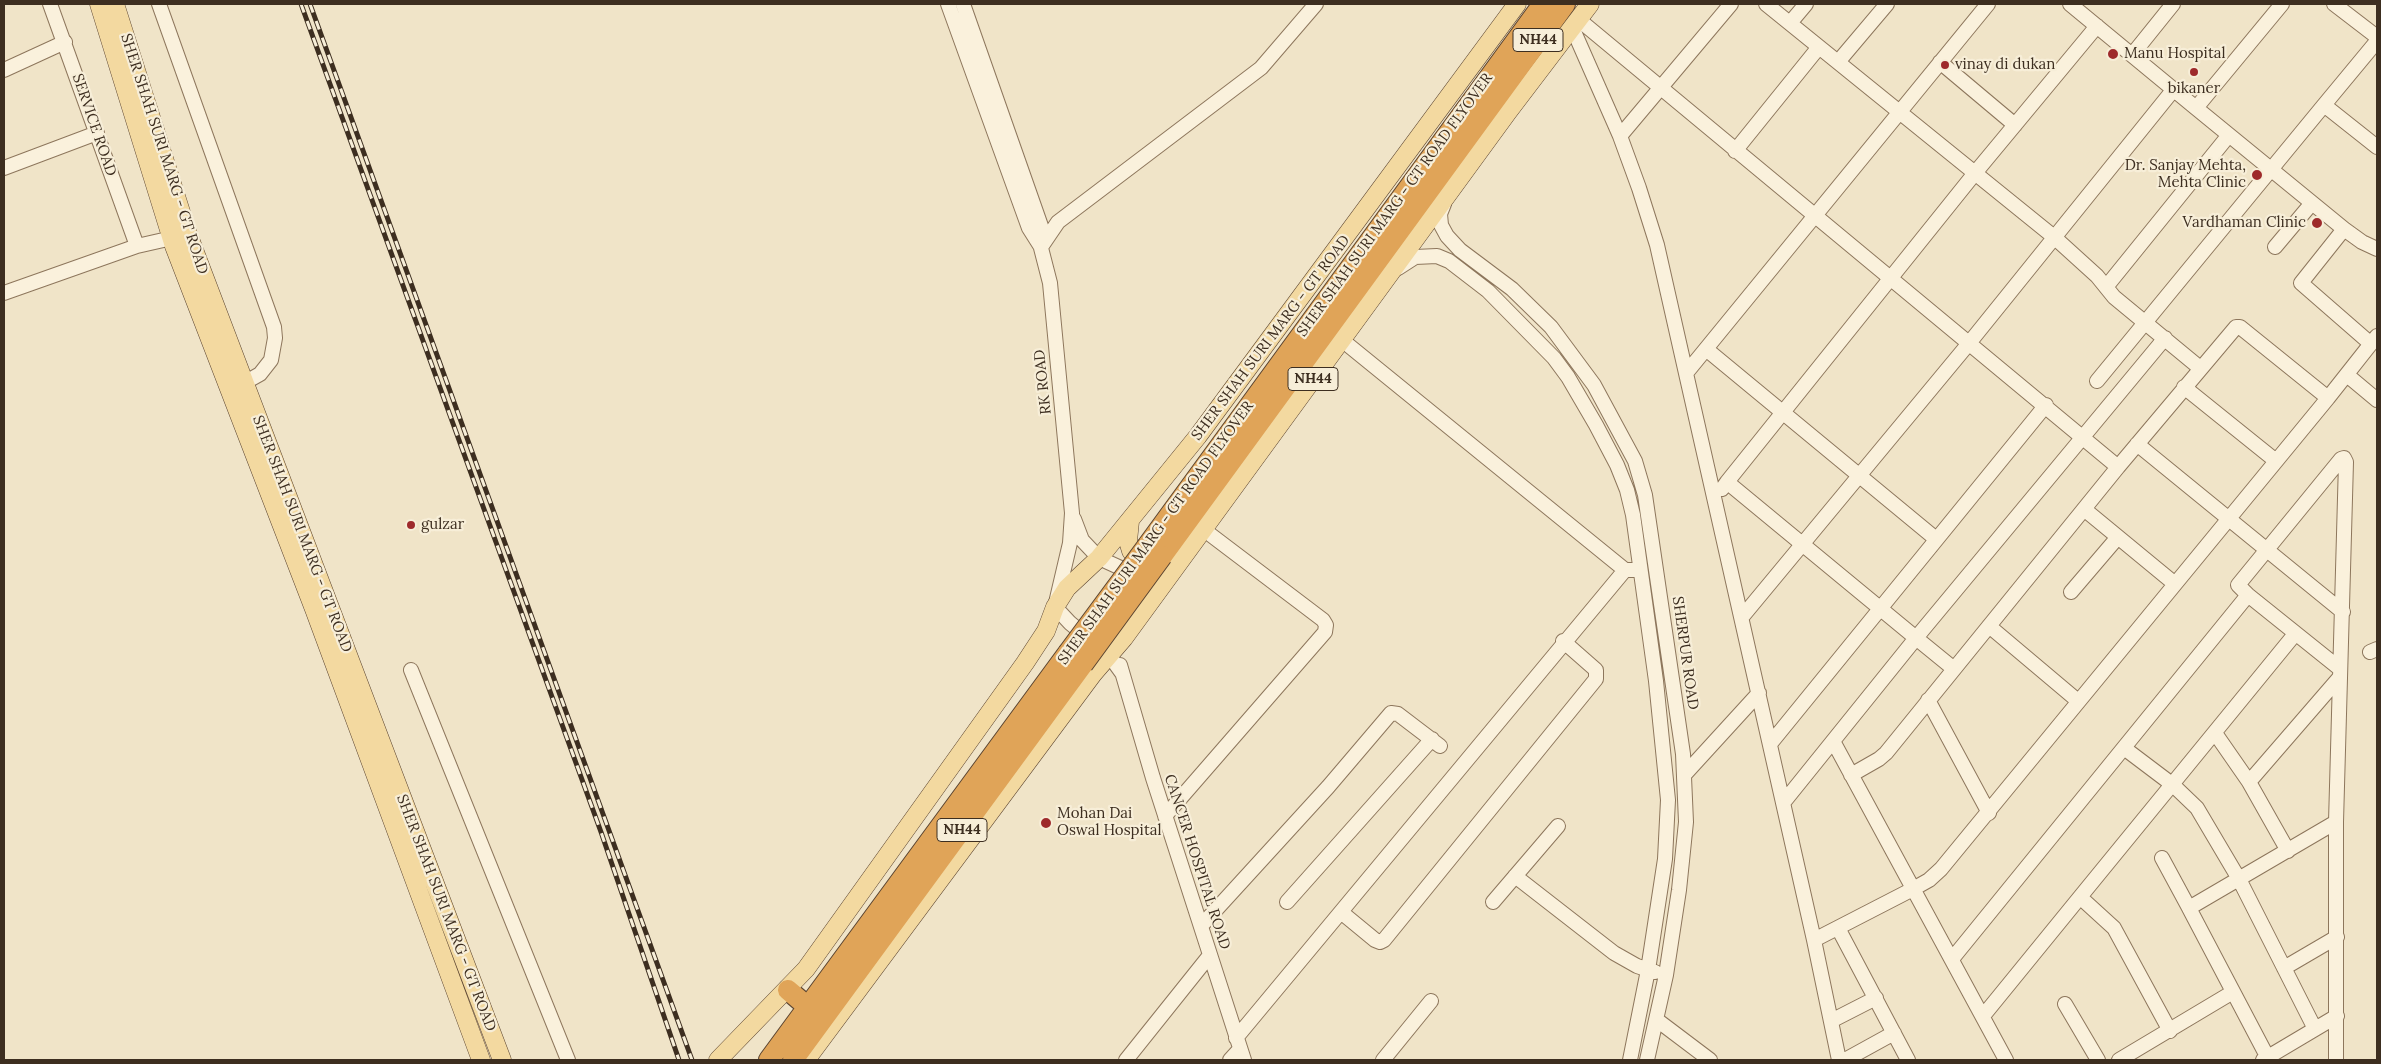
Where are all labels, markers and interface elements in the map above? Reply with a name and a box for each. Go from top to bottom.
road number: NH44 [1513,28,1563,52]
street label: SHER SHAH SURI MARG - GT ROAD [116,31,212,277]
place label: Manu Hospital [2124,45,2226,63]
marker: Manu Hospital [2106,47,2120,61]
place label: vinay di dukan [1955,56,2055,74]
marker: vinay di dukan [1939,59,1951,71]
marker: bikaner [2188,66,2200,78]
street label: SHER SHAH SURI MARG - GT ROAD FLYOVER [1293,70,1497,340]
street label: SERVICE ROAD [68,71,120,179]
place label: bikaner [2168,80,2220,98]
place label: Dr. Sanjay Mehta, Mehta Clinic [2125,157,2246,192]
marker: Dr. Sanjay Mehta, Mehta Clinic [2250,168,2264,182]
place label: Vardhaman Clinic [2182,214,2306,232]
marker: Vardhaman Clinic [2310,216,2324,230]
street label: SHER SHAH SURI MARG - GT ROAD [1188,232,1354,444]
street label: RK ROAD [1031,349,1055,415]
road number: NH44 [1288,368,1338,390]
street label: SHER SHAH SURI MARG - GT ROAD FLYOVER [1054,398,1258,668]
street label: SHER SHAH SURI MARG - GT ROAD [248,413,356,655]
place label: gulzar [421,516,464,534]
marker: gulzar [405,519,417,531]
street label: SHERPUR ROAD [1668,595,1702,711]
street label: CANCER HOSPITAL ROAD [1160,772,1234,952]
street label: SHER SHAH SURI MARG - GT ROAD [392,792,500,1034]
place label: Mohan Dai Oswal Hospital [1057,805,1162,840]
marker: Mohan Dai Oswal Hospital [1039,816,1053,830]
road number: NH44 [937,818,987,842]

